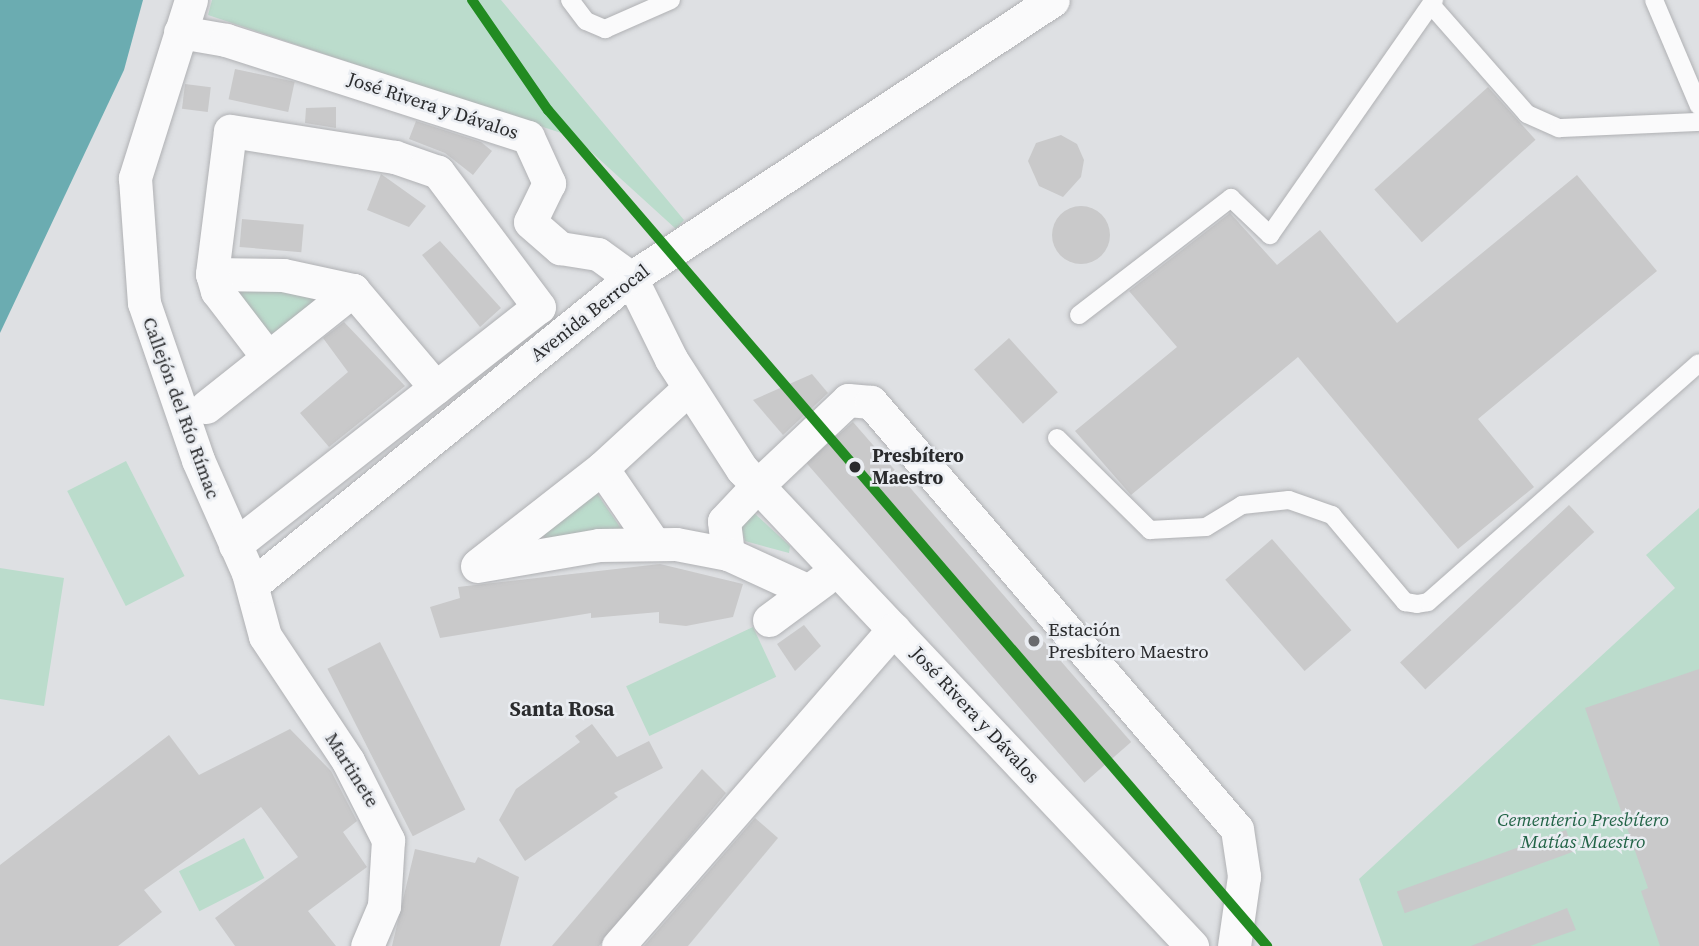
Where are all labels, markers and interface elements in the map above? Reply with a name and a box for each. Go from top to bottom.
street label: José Rivera y Dávalos [345,68,521,144]
street label: Avenida Berrocal [526,259,654,367]
street label: Callejón del Río Rímac [138,314,224,502]
place label: Presbítero Maestro [872,445,964,489]
marker: Presbítero Maestro [844,456,866,478]
place label: Estación Presbítero Maestro [1048,619,1209,663]
marker: Estación Presbítero Maestro [1026,633,1042,649]
street label: José Rivera y Dávalos [906,642,1044,788]
district label: Santa Rosa [510,696,614,722]
street label: Martinete [320,728,384,812]
park label: Cementerio Presbítero Matías Maestro [1497,809,1669,853]

